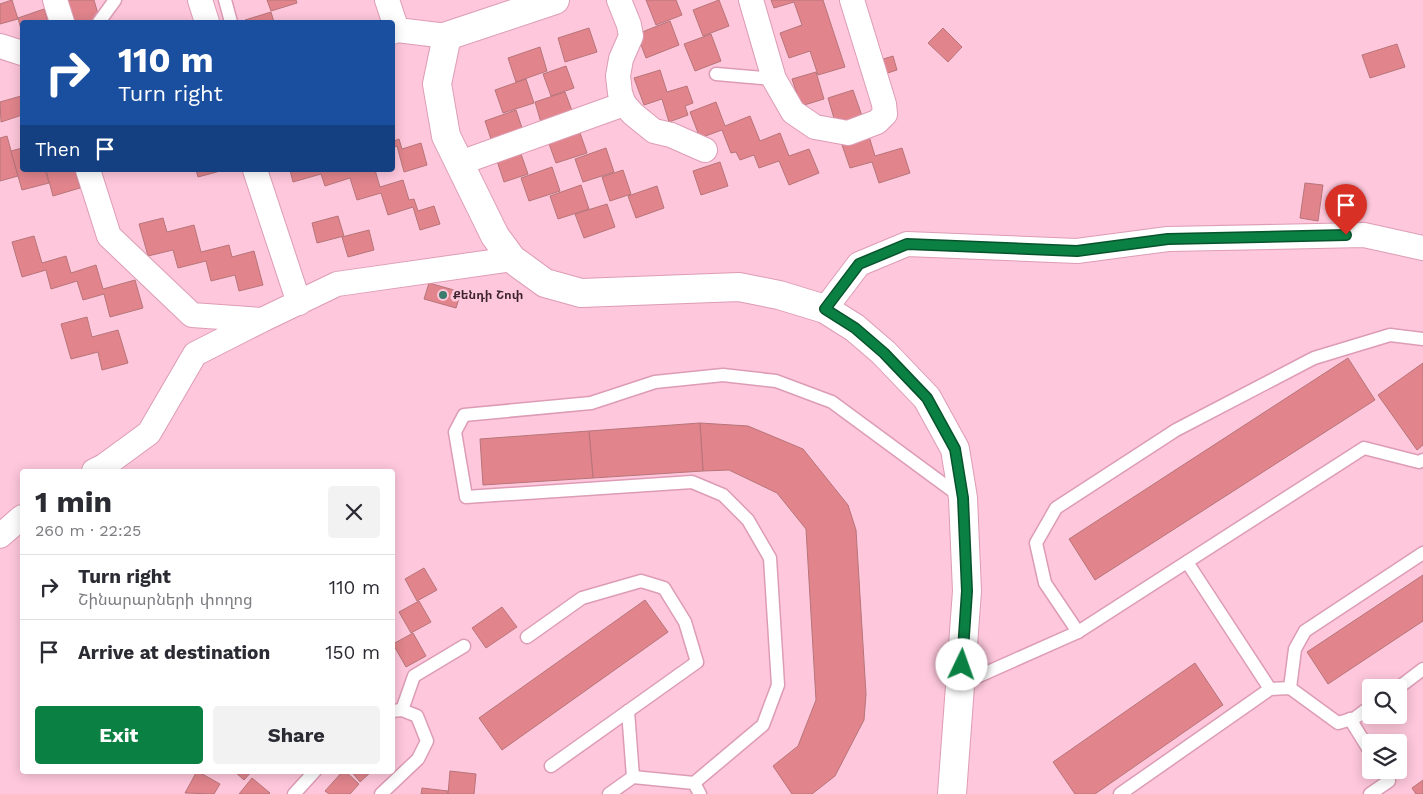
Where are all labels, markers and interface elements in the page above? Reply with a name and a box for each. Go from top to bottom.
text: 110 m [118,39,214,81]
icon: right [35,40,100,105]
text: Turn right [118,81,223,106]
icon: arrive [91,135,119,163]
text: Then [35,138,81,161]
pin [1325,184,1367,235]
icon: arrive [1332,191,1360,219]
place label: Քենդի Շոփ [453,288,523,302]
marker: Քենդի Շոփ [437,289,449,301]
text: 1 min [35,484,112,519]
button: close [328,486,380,538]
text: 260 m · 22:25 [35,521,141,540]
text: Turn right [78,565,171,588]
icon: right [35,573,63,601]
text: 110 m [329,576,380,599]
text: Շինարարների փողոց [78,590,253,609]
icon: arrive [35,638,63,666]
position arrow [935,638,987,690]
text: Arrive at destination [78,641,270,664]
text: 150 m [325,641,380,664]
map controls [1362,679,1407,779]
button: search [1362,679,1407,724]
button: Exit [35,706,203,764]
button: Share [213,706,380,764]
button: layers [1362,734,1407,779]

